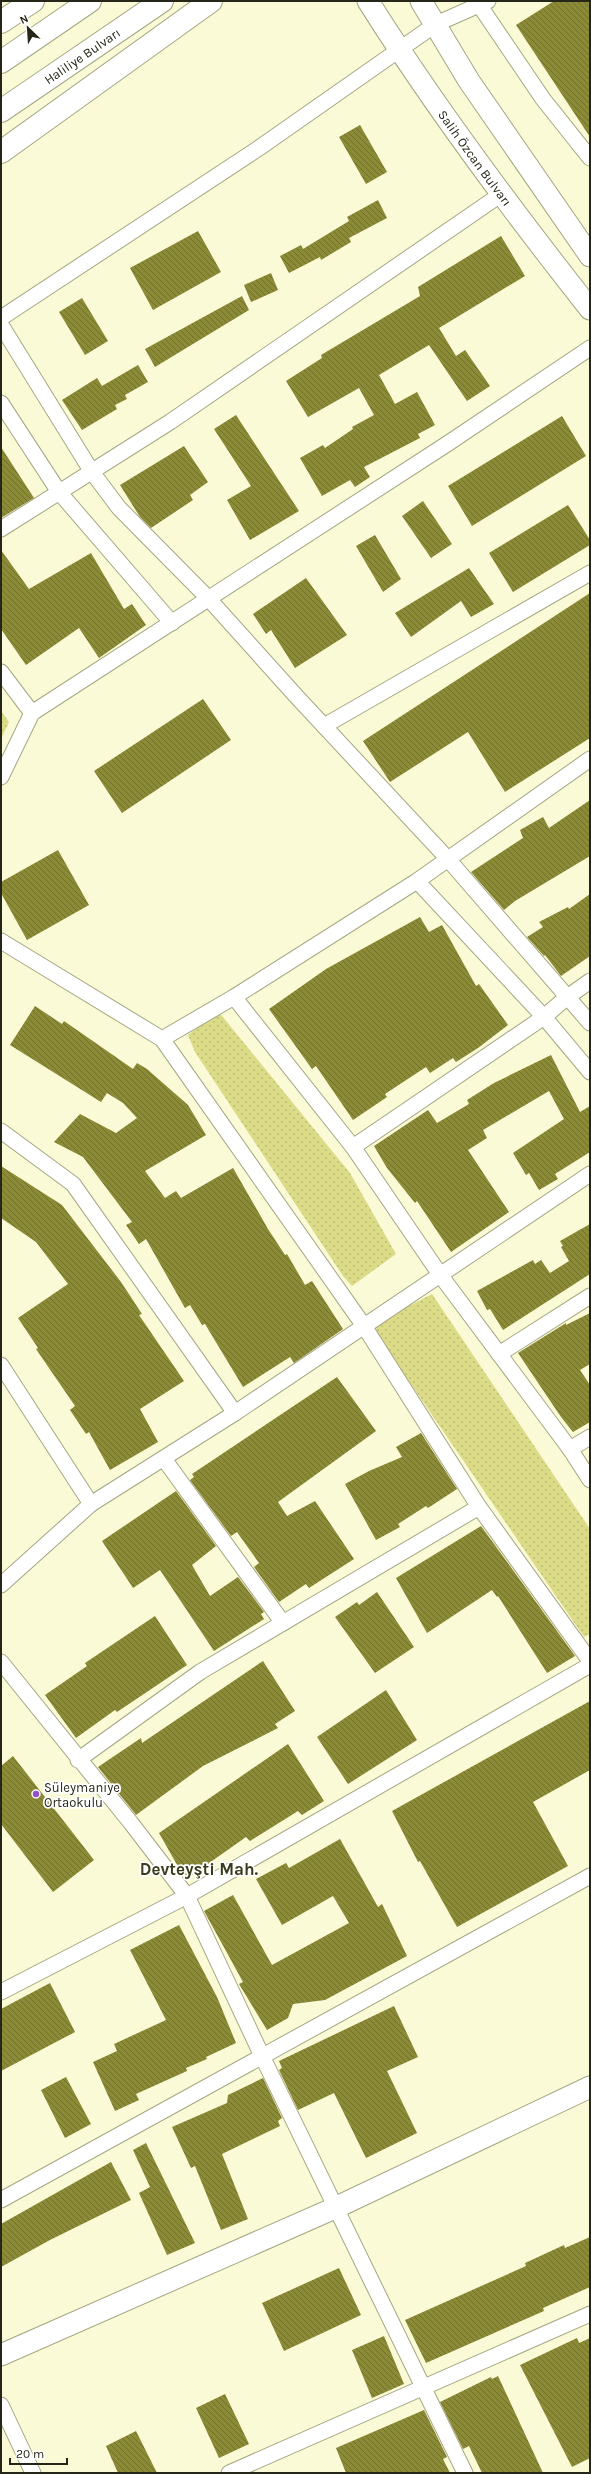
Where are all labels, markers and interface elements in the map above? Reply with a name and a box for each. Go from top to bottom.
north arrow [8,8,48,48]
text: N [18,12,30,27]
street label: Haliliye Bulvarı [41,25,123,87]
street label: Salih Özcan Bulvarı [435,107,515,209]
place label: Süleymaniye Ortaokulu [44,1780,120,1810]
marker: Süleymaniye Ortaokulu [31,1789,41,1799]
district label: Devteyşti Mah. [140,1859,259,1879]
scale bar [10,2440,67,2466]
text: 20 m [16,2447,44,2461]

